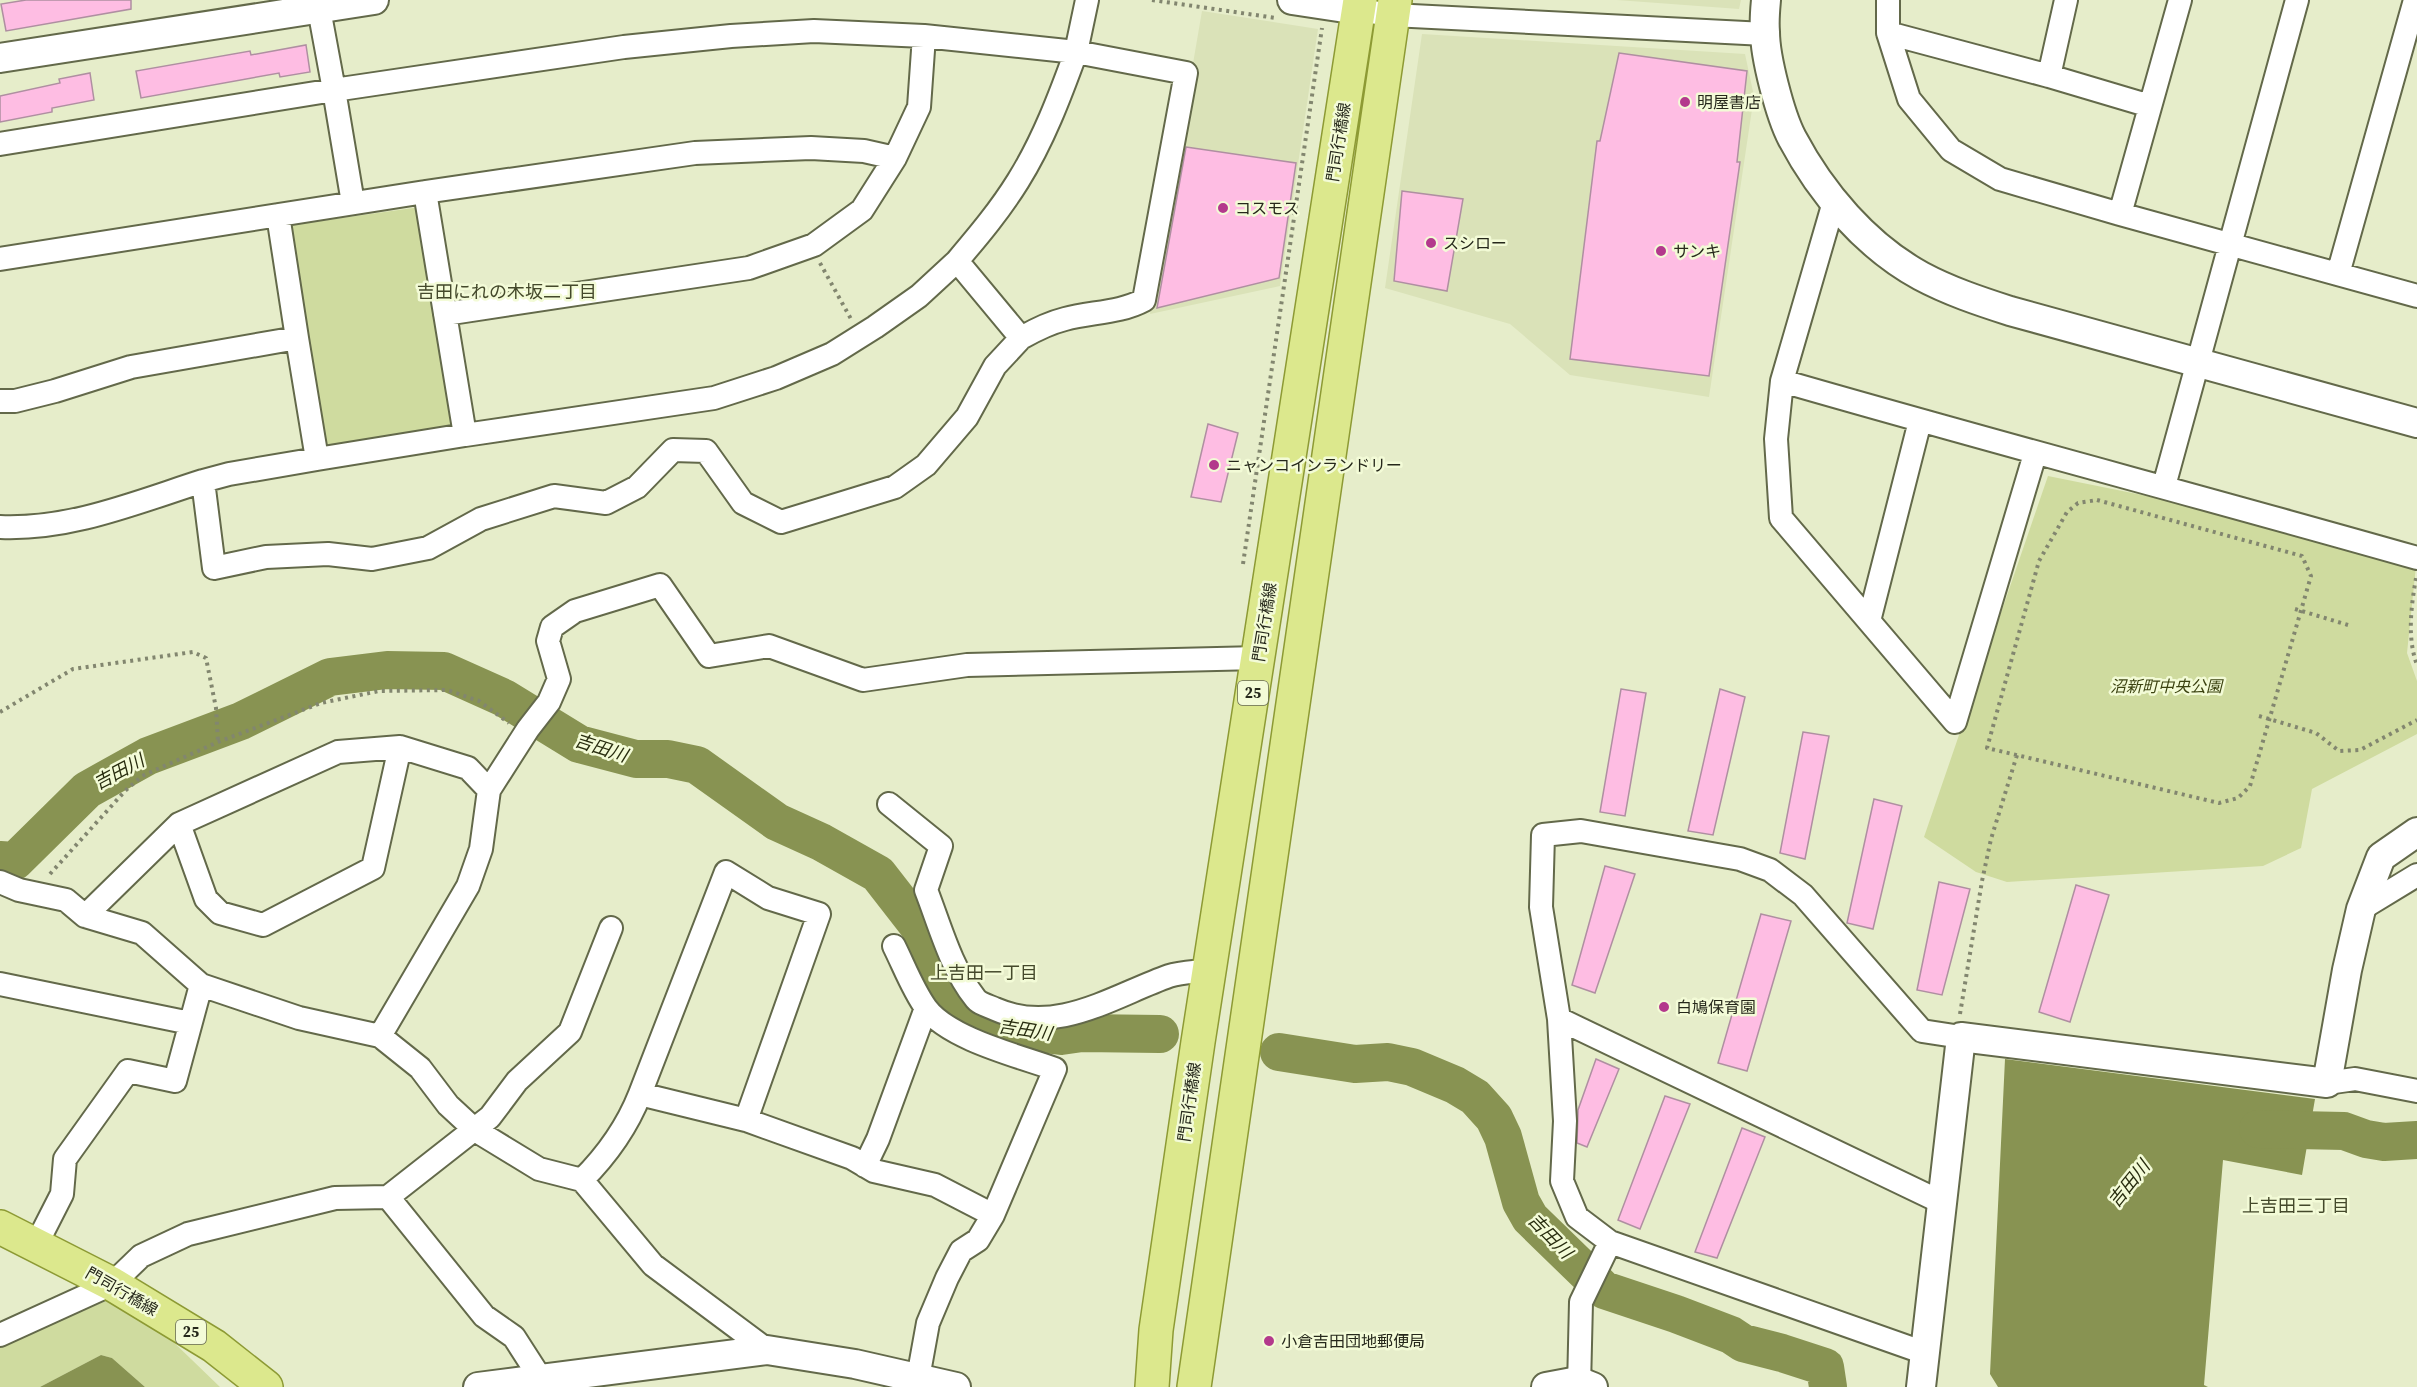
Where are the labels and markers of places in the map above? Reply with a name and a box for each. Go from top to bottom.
place label: 明屋書店 [1697,91,1761,113]
marker: 明屋書店 [1678,95,1692,109]
place label: コスモス [1235,197,1299,219]
marker: コスモス [1216,201,1230,215]
place label: スシロー [1443,232,1507,254]
marker: スシロー [1424,236,1438,250]
place label: サンキ [1673,240,1721,262]
marker: サンキ [1654,244,1668,258]
place label: ニャンコインランドリー [1226,454,1402,476]
marker: ニャンコインランドリー [1207,458,1221,472]
place label: 白鳩保育園 [1676,996,1756,1018]
marker: 白鳩保育園 [1657,1000,1671,1014]
place label: 小倉吉田団地郵便局 [1281,1330,1425,1352]
marker: 小倉吉田団地郵便局 [1262,1334,1276,1348]

